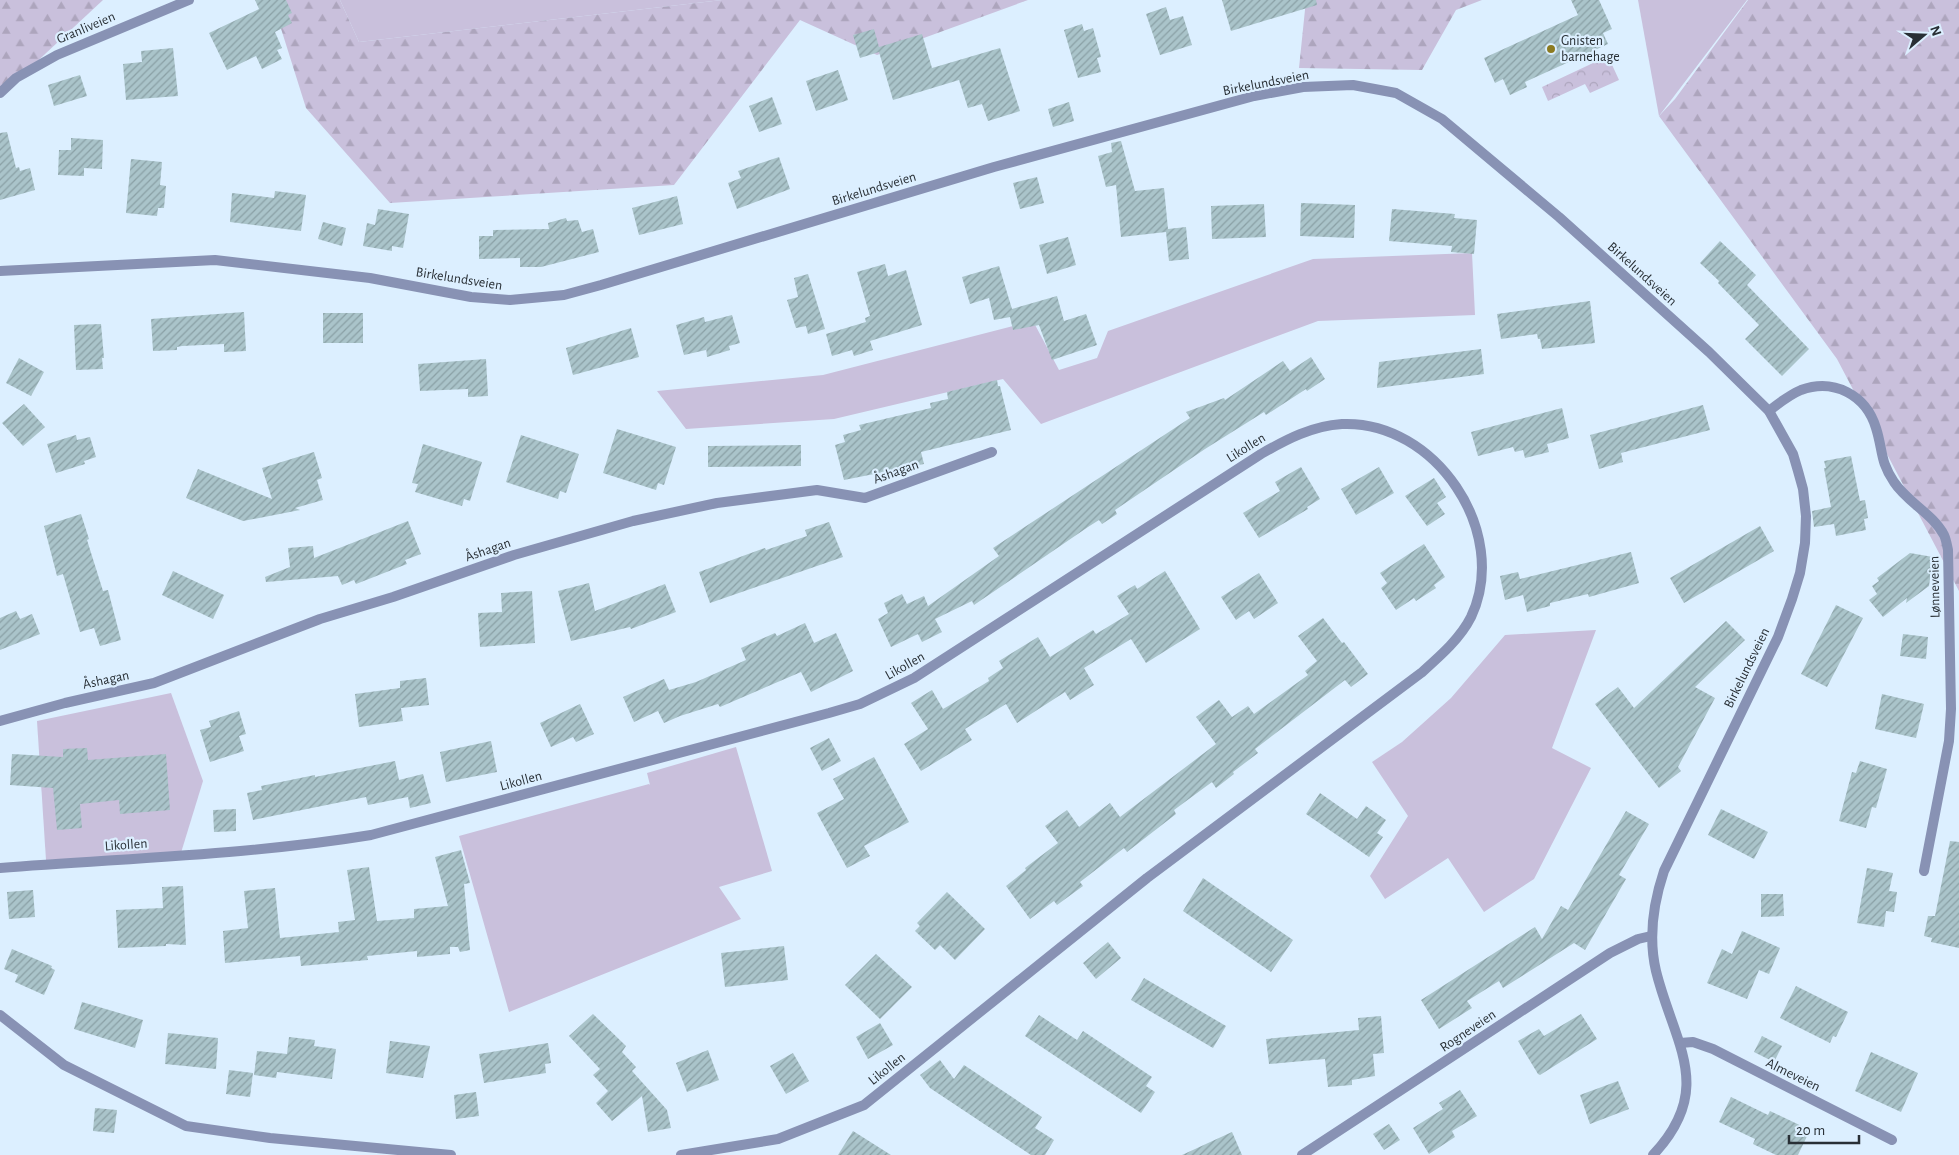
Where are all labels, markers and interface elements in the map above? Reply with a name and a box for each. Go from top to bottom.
street label: Granliveien [55,9,117,47]
north arrow [1899,10,1949,60]
text: N [1927,24,1944,38]
place label: Gnisten barnehage [1561,34,1620,64]
marker: Gnisten barnehage [1545,43,1557,55]
street label: Birkelundsveien [1222,68,1310,98]
street label: Birkelundsveien [830,170,918,208]
street label: Birkelundsveien [1605,240,1679,308]
street label: Birkelundsveien [415,265,503,293]
street label: Likollen [1224,431,1268,465]
street label: Åshagan [871,455,921,487]
street label: Åshagan [463,534,513,564]
street label: Lønneveien [1927,556,1943,618]
street label: Birkelundsveien [1722,626,1772,710]
street label: Likollen [883,649,927,683]
street label: Åshagan [81,666,131,692]
street label: Likollen [498,769,544,793]
street label: Likollen [104,837,148,853]
street label: Rogneveien [1438,1007,1498,1055]
street label: Likollen [866,1050,908,1088]
street label: Almeveien [1764,1056,1822,1094]
scale bar [1789,1112,1859,1144]
text: 20 m [1796,1123,1825,1138]

